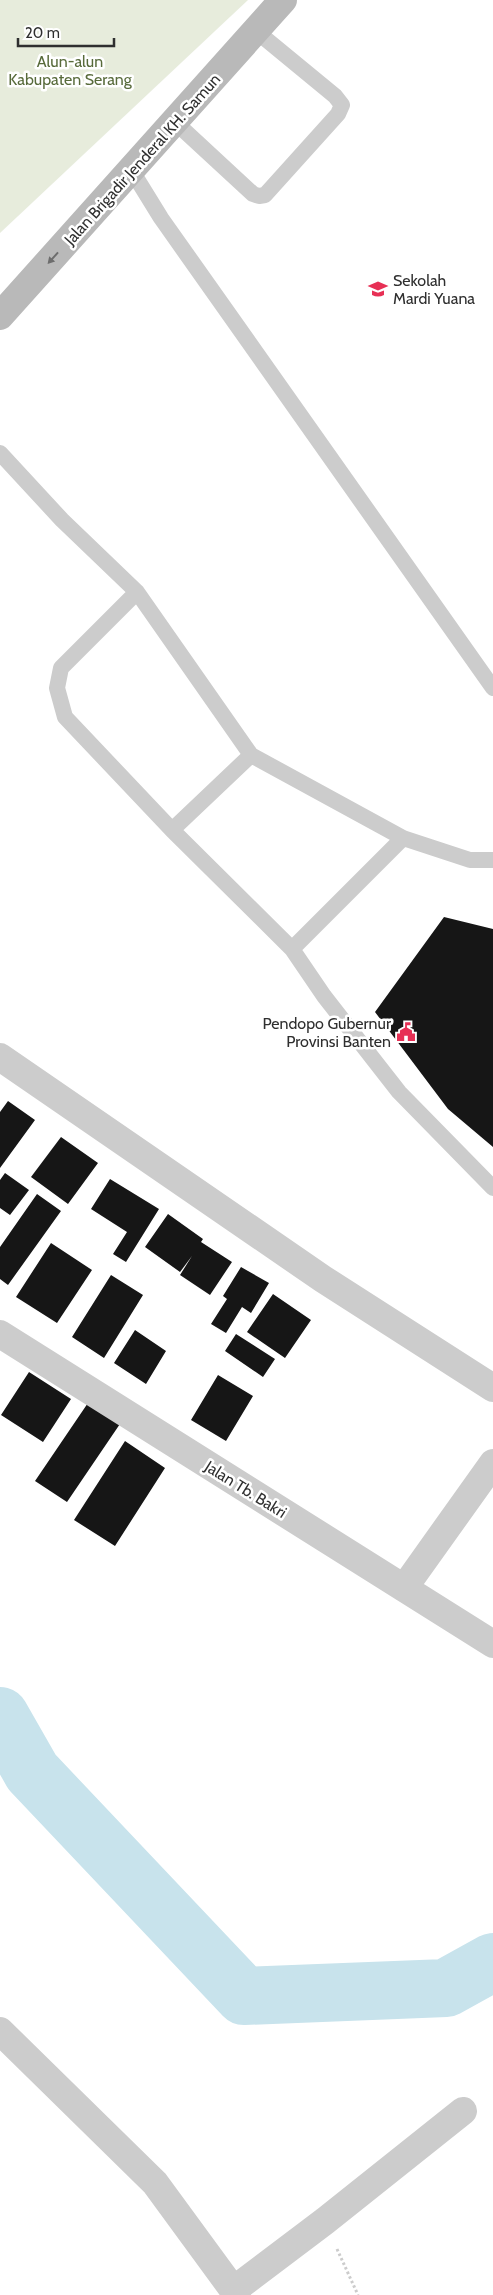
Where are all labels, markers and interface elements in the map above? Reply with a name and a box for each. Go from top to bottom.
scale bar [18,15,114,47]
text: 20 m [25,24,60,42]
park label: Alun-alun Kabupaten Serang [8,52,133,89]
street label: Jalan Brigadir Jenderal KH. Samun [60,70,224,250]
one-way arrow [47,252,58,265]
place label: Sekolah Mardi Yuana [393,271,475,308]
school or university icon: Sekolah Mardi Yuana [367,278,389,300]
place label: Pendopo Gubernur Provinsi Banten [262,1014,392,1051]
public building icon: Pendopo Gubernur Provinsi Banten [395,1021,417,1043]
street label: Jalan Tb. Bakri [201,1456,290,1522]

